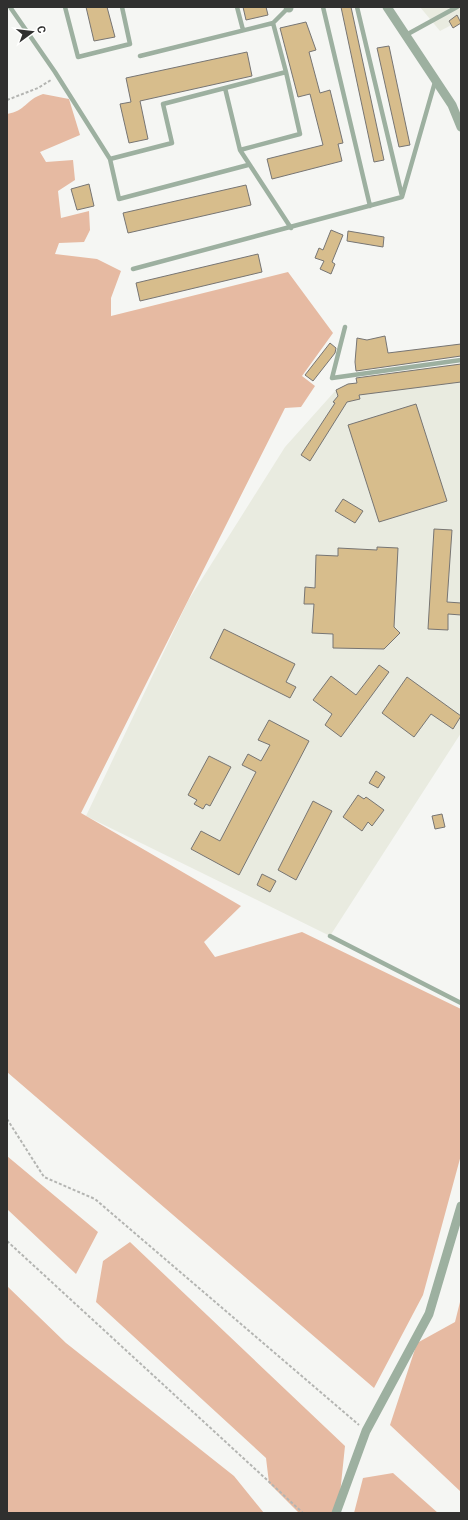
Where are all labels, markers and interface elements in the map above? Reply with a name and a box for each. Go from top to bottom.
north arrow [12,12,52,52]
text: С [34,24,48,35]

